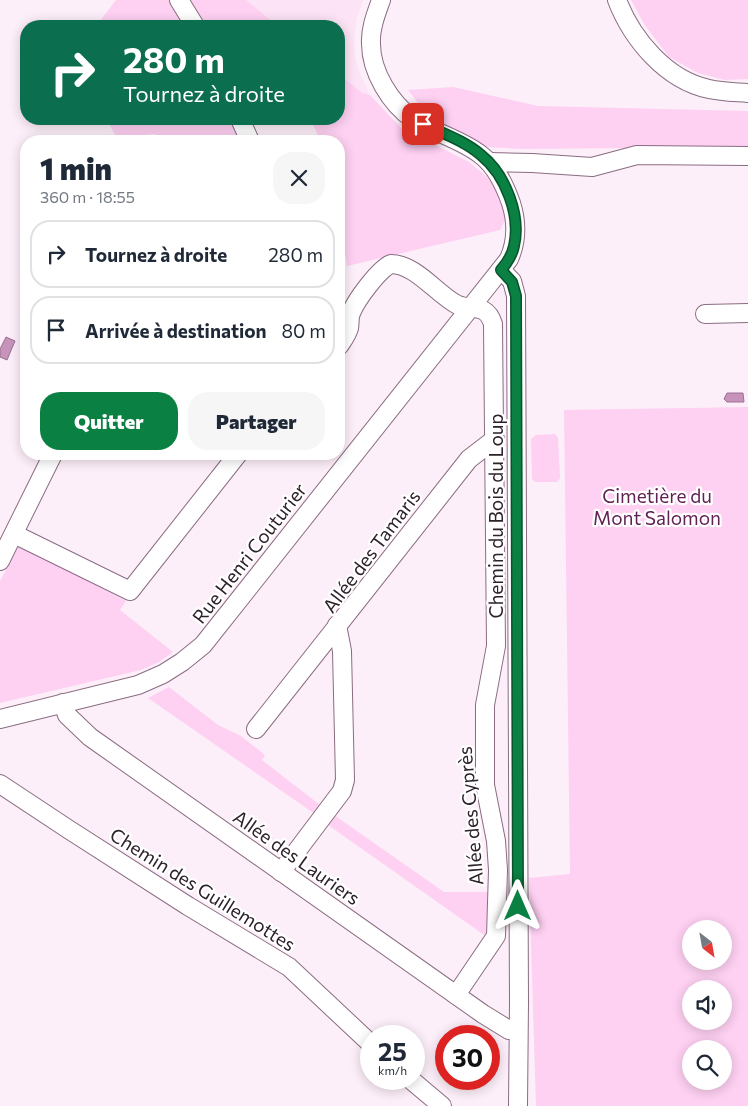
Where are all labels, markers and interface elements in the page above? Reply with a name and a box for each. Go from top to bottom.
text: 280 m [123,37,225,80]
icon: right [40,40,105,105]
text: Tournez à droite [123,80,285,107]
pin [402,103,444,145]
icon: arrive [409,110,437,138]
text: 1 min [40,149,112,186]
button: close [273,152,325,204]
text: 360 m · 18:55 [40,187,135,206]
icon: right [42,240,70,268]
text: Tournez à droite [85,243,227,266]
text: 280 m [268,243,323,266]
icon: arrive [42,316,70,344]
text: Arrivée à destination [85,319,267,342]
text: 80 m [282,319,326,342]
button: Quitter [40,392,178,450]
button: Partager [188,392,325,450]
street label: Chemin du Bois du Loup [484,413,507,619]
street label: Rue Henri Couturier [187,478,311,628]
park label: Cimetière du Mont Salomon [593,484,721,529]
street label: Allée des Tamaris [317,485,425,617]
street label: Allée des Cyprès [452,746,488,886]
street label: Allée des Lauriers [229,805,365,909]
street label: Chemin des Guillemottes [106,822,300,956]
position arrow [491,879,543,931]
north arrow [682,920,732,970]
map controls [682,920,732,1090]
button: sound [682,980,732,1030]
speed limit sign: 30 [435,1025,500,1090]
text: 25 [378,1036,407,1066]
button: search [682,1040,732,1090]
text: km/h [378,1063,407,1077]

